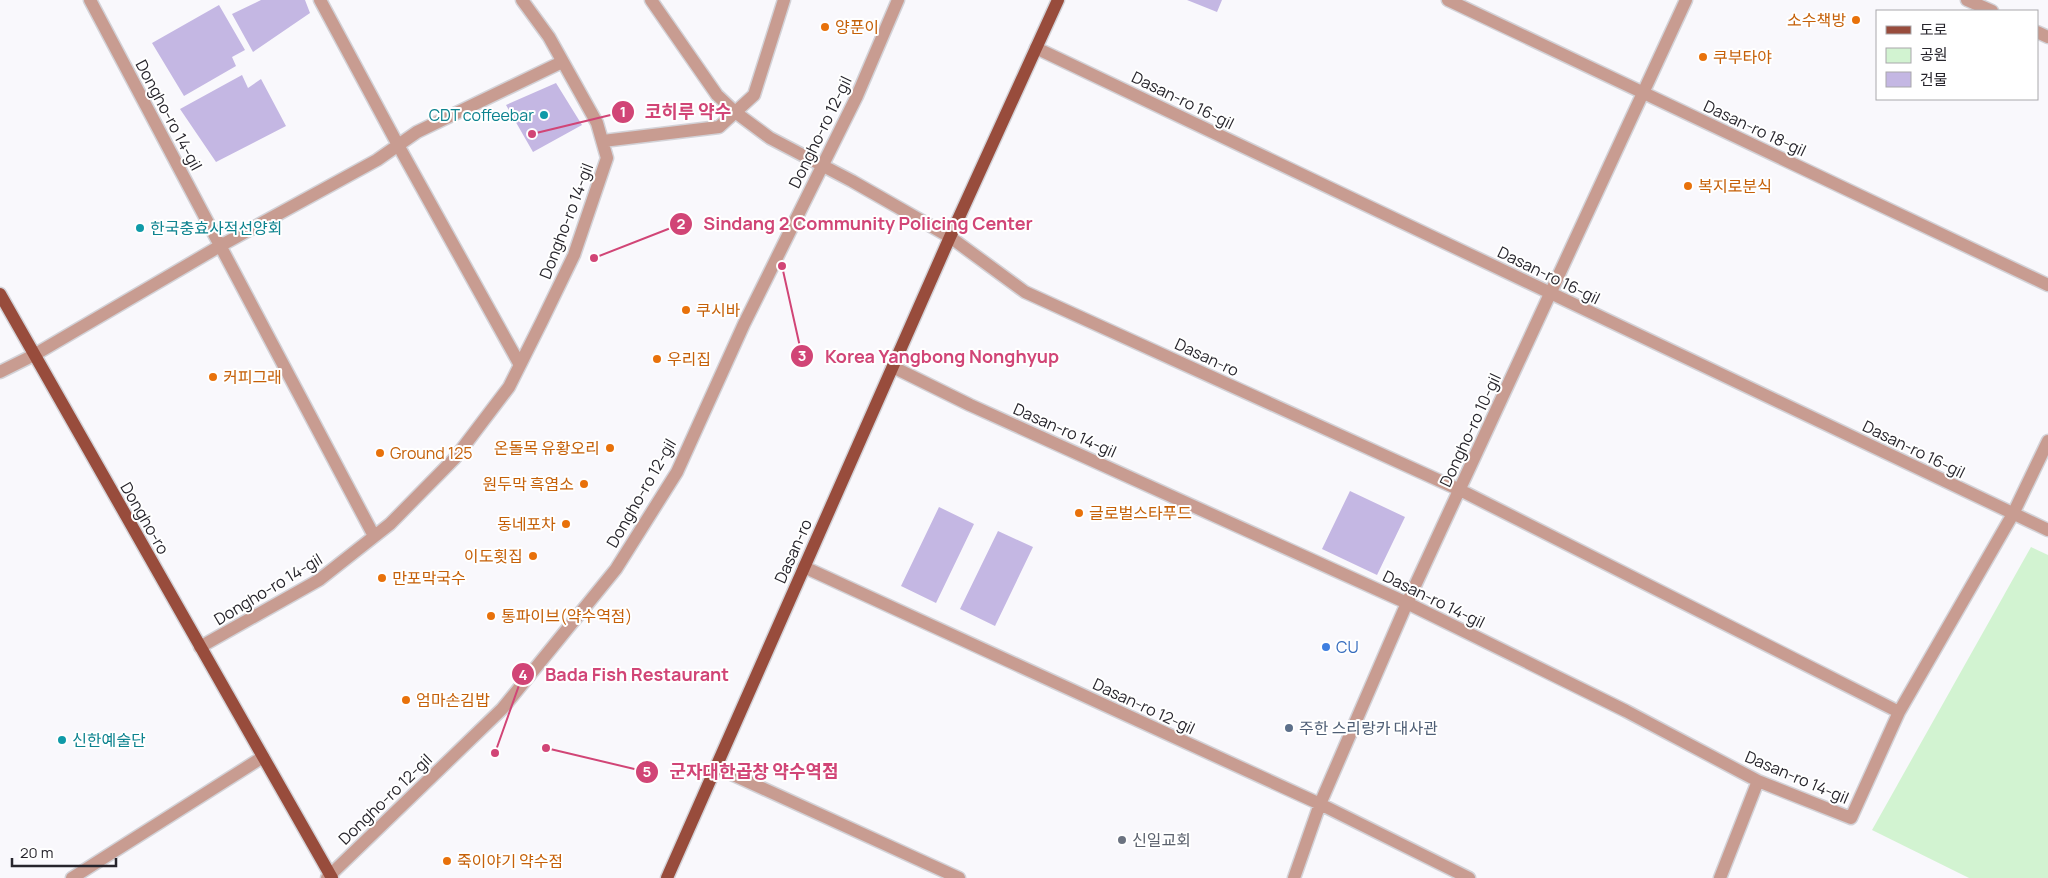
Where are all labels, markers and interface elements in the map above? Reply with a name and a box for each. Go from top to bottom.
place label: 소수책방 [1787,9,1846,31]
legend [1876,10,2038,100]
marker: 소수책방 [1850,14,1862,26]
place label: 양푼이 [835,16,879,38]
text: 도로 [1920,19,1948,40]
marker: 양푼이 [819,21,831,33]
text: 공원 [1920,44,1948,65]
place label: 쿠부타야 [1713,46,1772,68]
marker: 쿠부타야 [1697,51,1709,63]
street label: Dongho-ro 14-gil [131,56,207,174]
street label: Dasan-ro 16-gil [1128,66,1238,134]
text: 건물 [1920,69,1948,90]
street label: Dongho-ro 12-gil [783,72,857,192]
callout: 코히루 약수 [610,95,742,128]
street label: Dasan-ro 18-gil [1700,95,1810,161]
text: 코히루 약수 [645,99,731,123]
text: 1 [620,101,626,122]
place label: CDT coffeebar [429,104,534,126]
marker: CDT coffeebar [538,109,550,121]
street label: Dongho-ro 14-gil [534,160,598,282]
place label: 복지로분식 [1698,175,1772,197]
marker: 복지로분식 [1682,180,1694,192]
callout: Sindang 2 Community Policing Center [668,207,1042,240]
text: Sindang 2 Community Policing Center [703,211,1033,235]
text: 2 [677,213,686,234]
place label: 한국충효사적선양회 [150,217,282,239]
marker: 한국충효사적선양회 [134,222,146,234]
street label: Dasan-ro 16-gil [1494,241,1604,309]
place label: 쿠시바 [696,299,740,321]
marker: 쿠시바 [680,304,692,316]
street label: Dasan-ro [1171,333,1243,381]
callout: Korea Yangbong Nonghyup [790,340,1069,373]
text: Korea Yangbong Nonghyup [825,344,1059,368]
text: 3 [798,345,806,366]
place label: 우리집 [667,348,711,370]
marker: 우리집 [651,353,663,365]
place label: 커피그래 [223,366,282,388]
street label: Dongho-ro 10-gil [1434,370,1506,490]
marker: 커피그래 [207,371,219,383]
street label: Dasan-ro 14-gil [1010,397,1120,463]
street label: Dasan-ro 16-gil [1859,415,1969,483]
street label: Dongho-ro 12-gil [601,435,681,551]
place label: 온돌목 유황오리 [494,437,600,459]
place label: Ground 125 [390,442,473,464]
marker: 온돌목 유황오리 [604,442,616,454]
marker: Ground 125 [374,447,386,459]
place label: 원두막 흑염소 [482,473,574,495]
street label: Dongho-ro [115,478,175,558]
marker: 원두막 흑염소 [578,478,590,490]
place label: 글로벌스타푸드 [1089,502,1192,524]
marker: 글로벌스타푸드 [1073,507,1085,519]
place label: 동네포차 [497,513,556,535]
street label: Dasan-ro [769,515,817,587]
marker: 동네포차 [560,518,572,530]
place label: 이도횟집 [464,545,523,567]
street label: Dongho-ro 14-gil [210,548,326,630]
marker: 이도횟집 [527,550,539,562]
street label: Dasan-ro 14-gil [1379,565,1489,633]
place label: 만포막국수 [392,567,466,589]
marker: 만포막국수 [376,572,388,584]
place label: 통파이브(약수역점) [501,605,632,627]
marker: 통파이브(약수역점) [485,610,497,622]
place label: CU [1336,636,1359,658]
marker: CU [1320,641,1332,653]
callout: Bada Fish Restaurant [510,658,739,691]
text: Bada Fish Restaurant [545,662,729,686]
text: 4 [518,664,528,685]
street label: Dasan-ro 12-gil [1089,673,1199,739]
place label: 엄마손김밥 [416,689,490,711]
marker: 엄마손김밥 [400,694,412,706]
place label: 주한 스리랑카 대사관 [1299,717,1438,739]
marker: 주한 스리랑카 대사관 [1283,722,1295,734]
place label: 신한예술단 [72,729,146,751]
marker: 신한예술단 [56,734,68,746]
street label: Dasan-ro 14-gil [1742,745,1852,809]
street label: Dongho-ro 12-gil [333,749,437,849]
callout: 군자대한곱창 약수역점 [634,756,849,789]
text: 군자대한곱창 약수역점 [669,759,839,783]
text: 5 [643,761,652,782]
place label: 신일교회 [1132,829,1191,851]
marker: 신일교회 [1116,834,1128,846]
scale bar [12,836,116,868]
text: 20 m [20,842,53,863]
place label: 죽이야기 약수점 [457,850,563,872]
marker: 죽이야기 약수점 [441,855,453,867]

